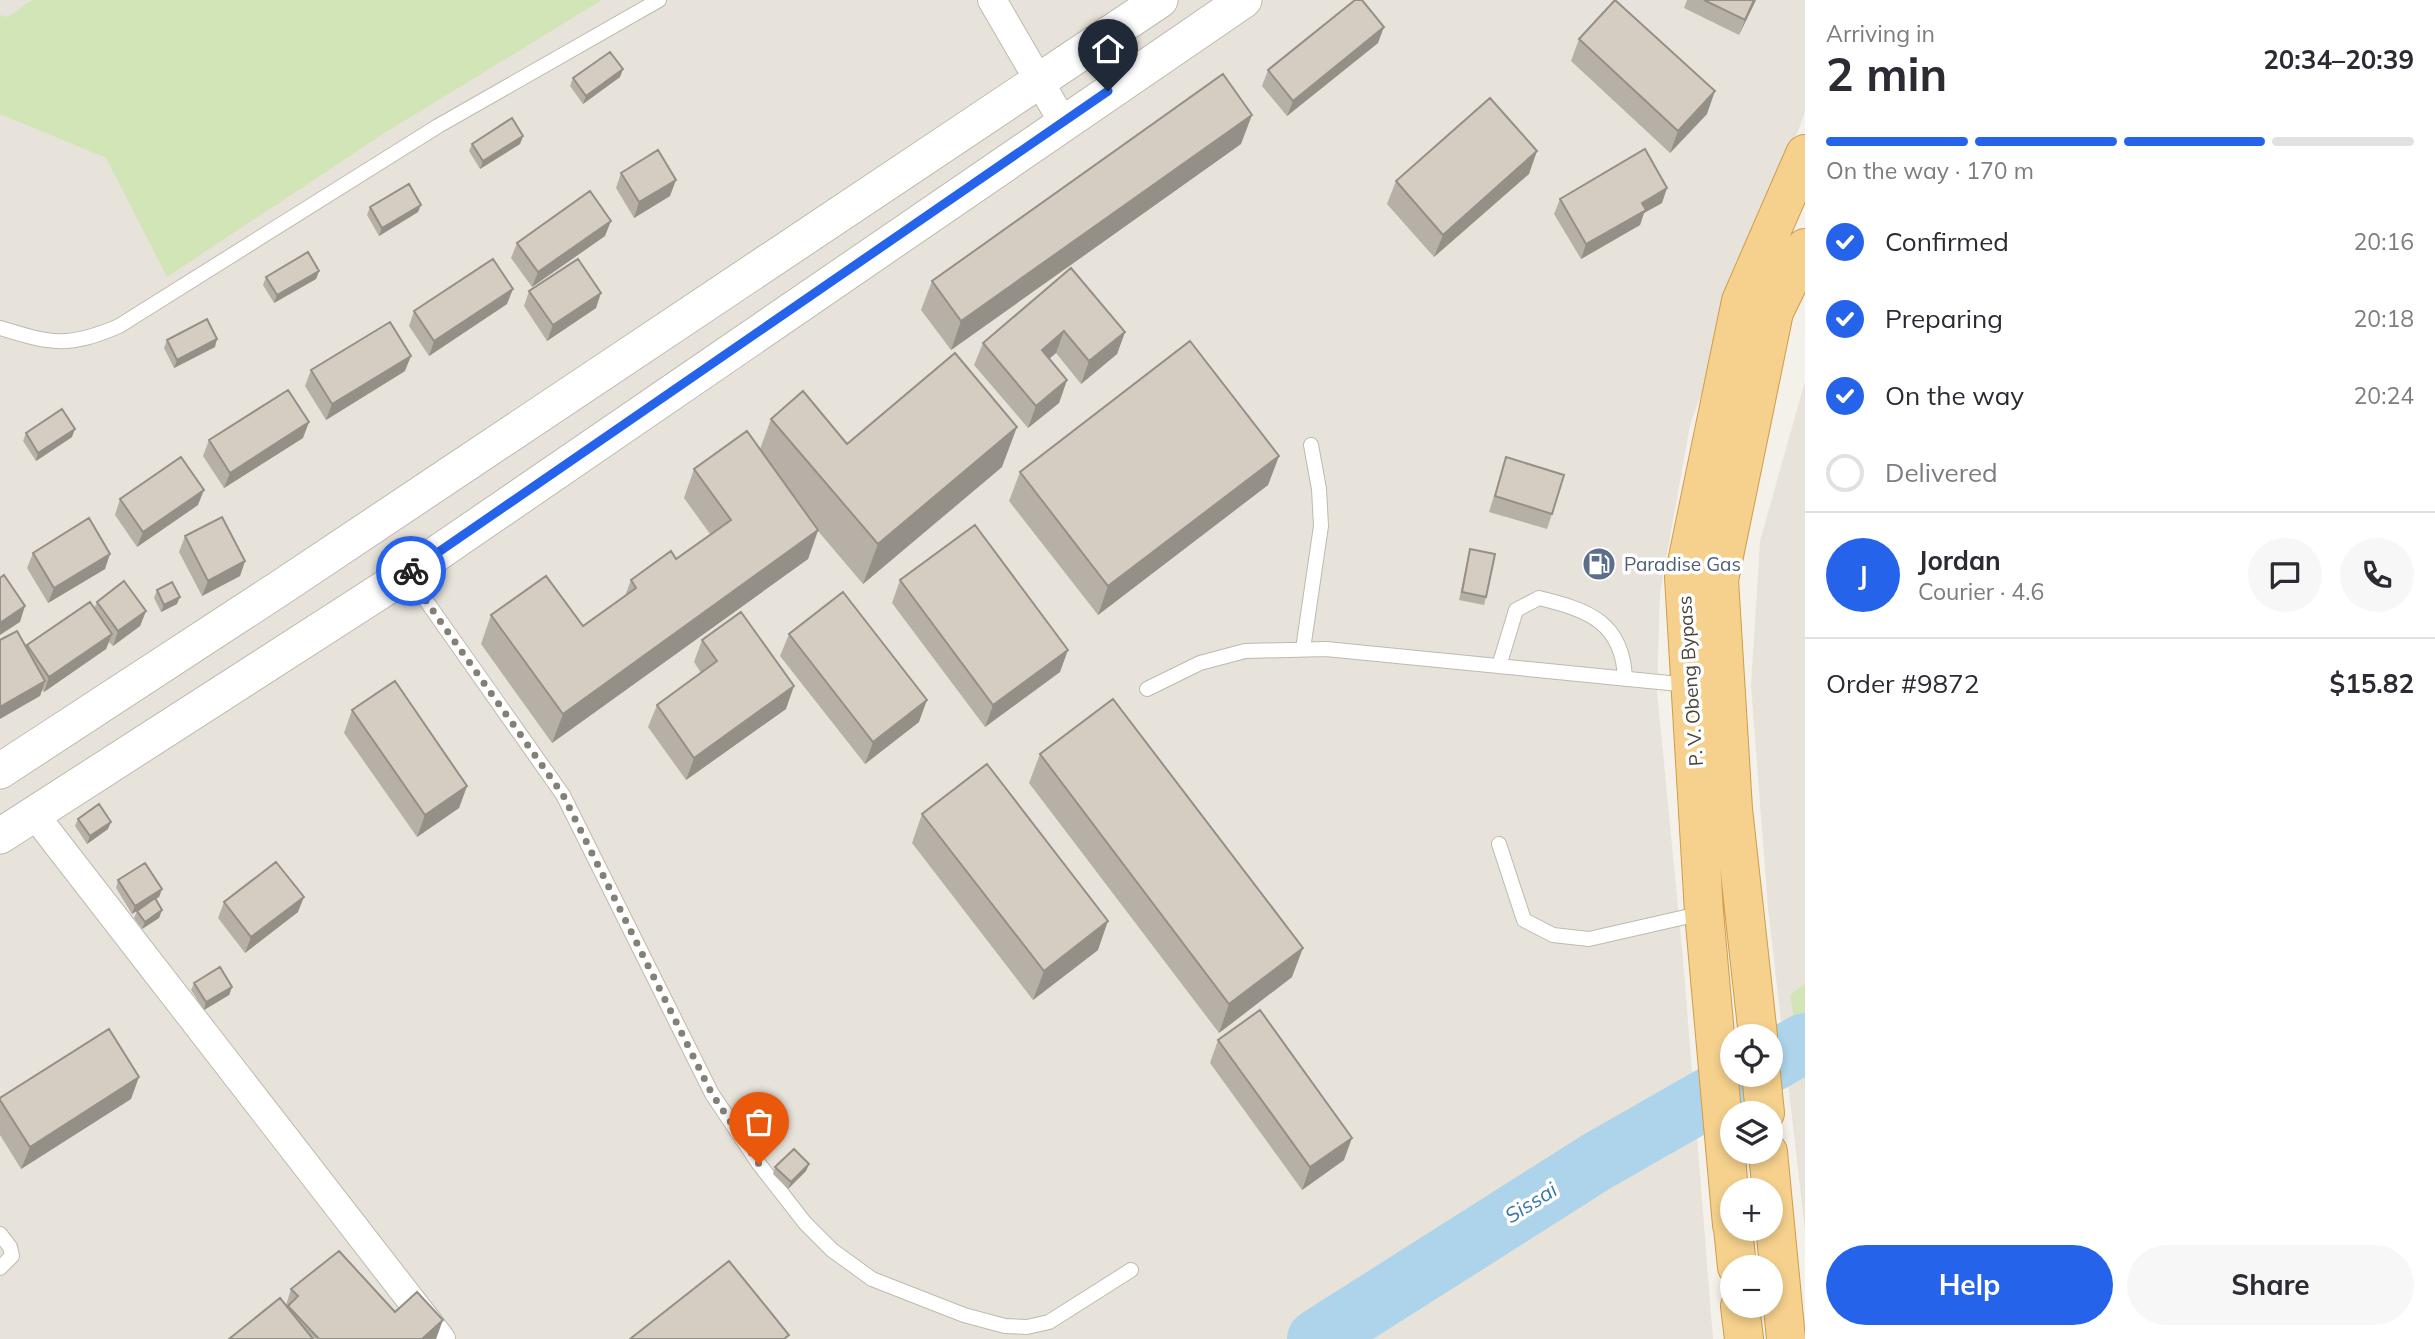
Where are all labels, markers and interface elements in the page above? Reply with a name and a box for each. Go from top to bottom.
pin [1078,19,1138,91]
text: Arriving in [1826,19,1935,48]
icon: home [1089,30,1127,68]
text: 20:34–20:39 [2263,43,2414,76]
text: 2 min [1826,45,1947,103]
text: On the way · 170 m [1826,156,2034,185]
icon: check [1826,223,1864,261]
text: Confirmed [1885,225,2009,258]
text: 20:16 [2354,227,2414,256]
icon: check [1826,300,1864,338]
text: Preparing [1885,302,2003,335]
text: 20:18 [2354,304,2414,333]
icon: check [1826,377,1864,415]
text: On the way [1885,379,2024,412]
text: 20:24 [2354,381,2414,410]
text: Delivered [1885,456,1998,489]
courier [376,536,446,606]
button: chat [2248,538,2322,612]
button: phone [2340,538,2414,612]
text: Jordan [1918,544,2001,577]
fuel station icon: Paradise Gas [1580,545,1618,583]
icon: bike [392,552,430,590]
place label: Paradise Gas [1624,552,1741,576]
text: J [1858,559,1868,592]
text: Courier · 4.6 [1918,577,2044,606]
street label: P. V. Obeng Bypass [1672,595,1708,767]
text: Order #9872 [1826,667,1979,700]
text: $15.82 [2330,667,2414,700]
map controls [1720,1024,1783,1318]
button: locate [1720,1024,1783,1087]
pin [729,1092,789,1164]
button: layers [1720,1101,1783,1164]
icon: bag [740,1103,778,1141]
water label: Sissai [1500,1176,1562,1228]
button: + [1720,1178,1783,1241]
button: Help [1826,1245,2113,1325]
button: Share [2127,1245,2414,1325]
button: − [1720,1255,1783,1318]

